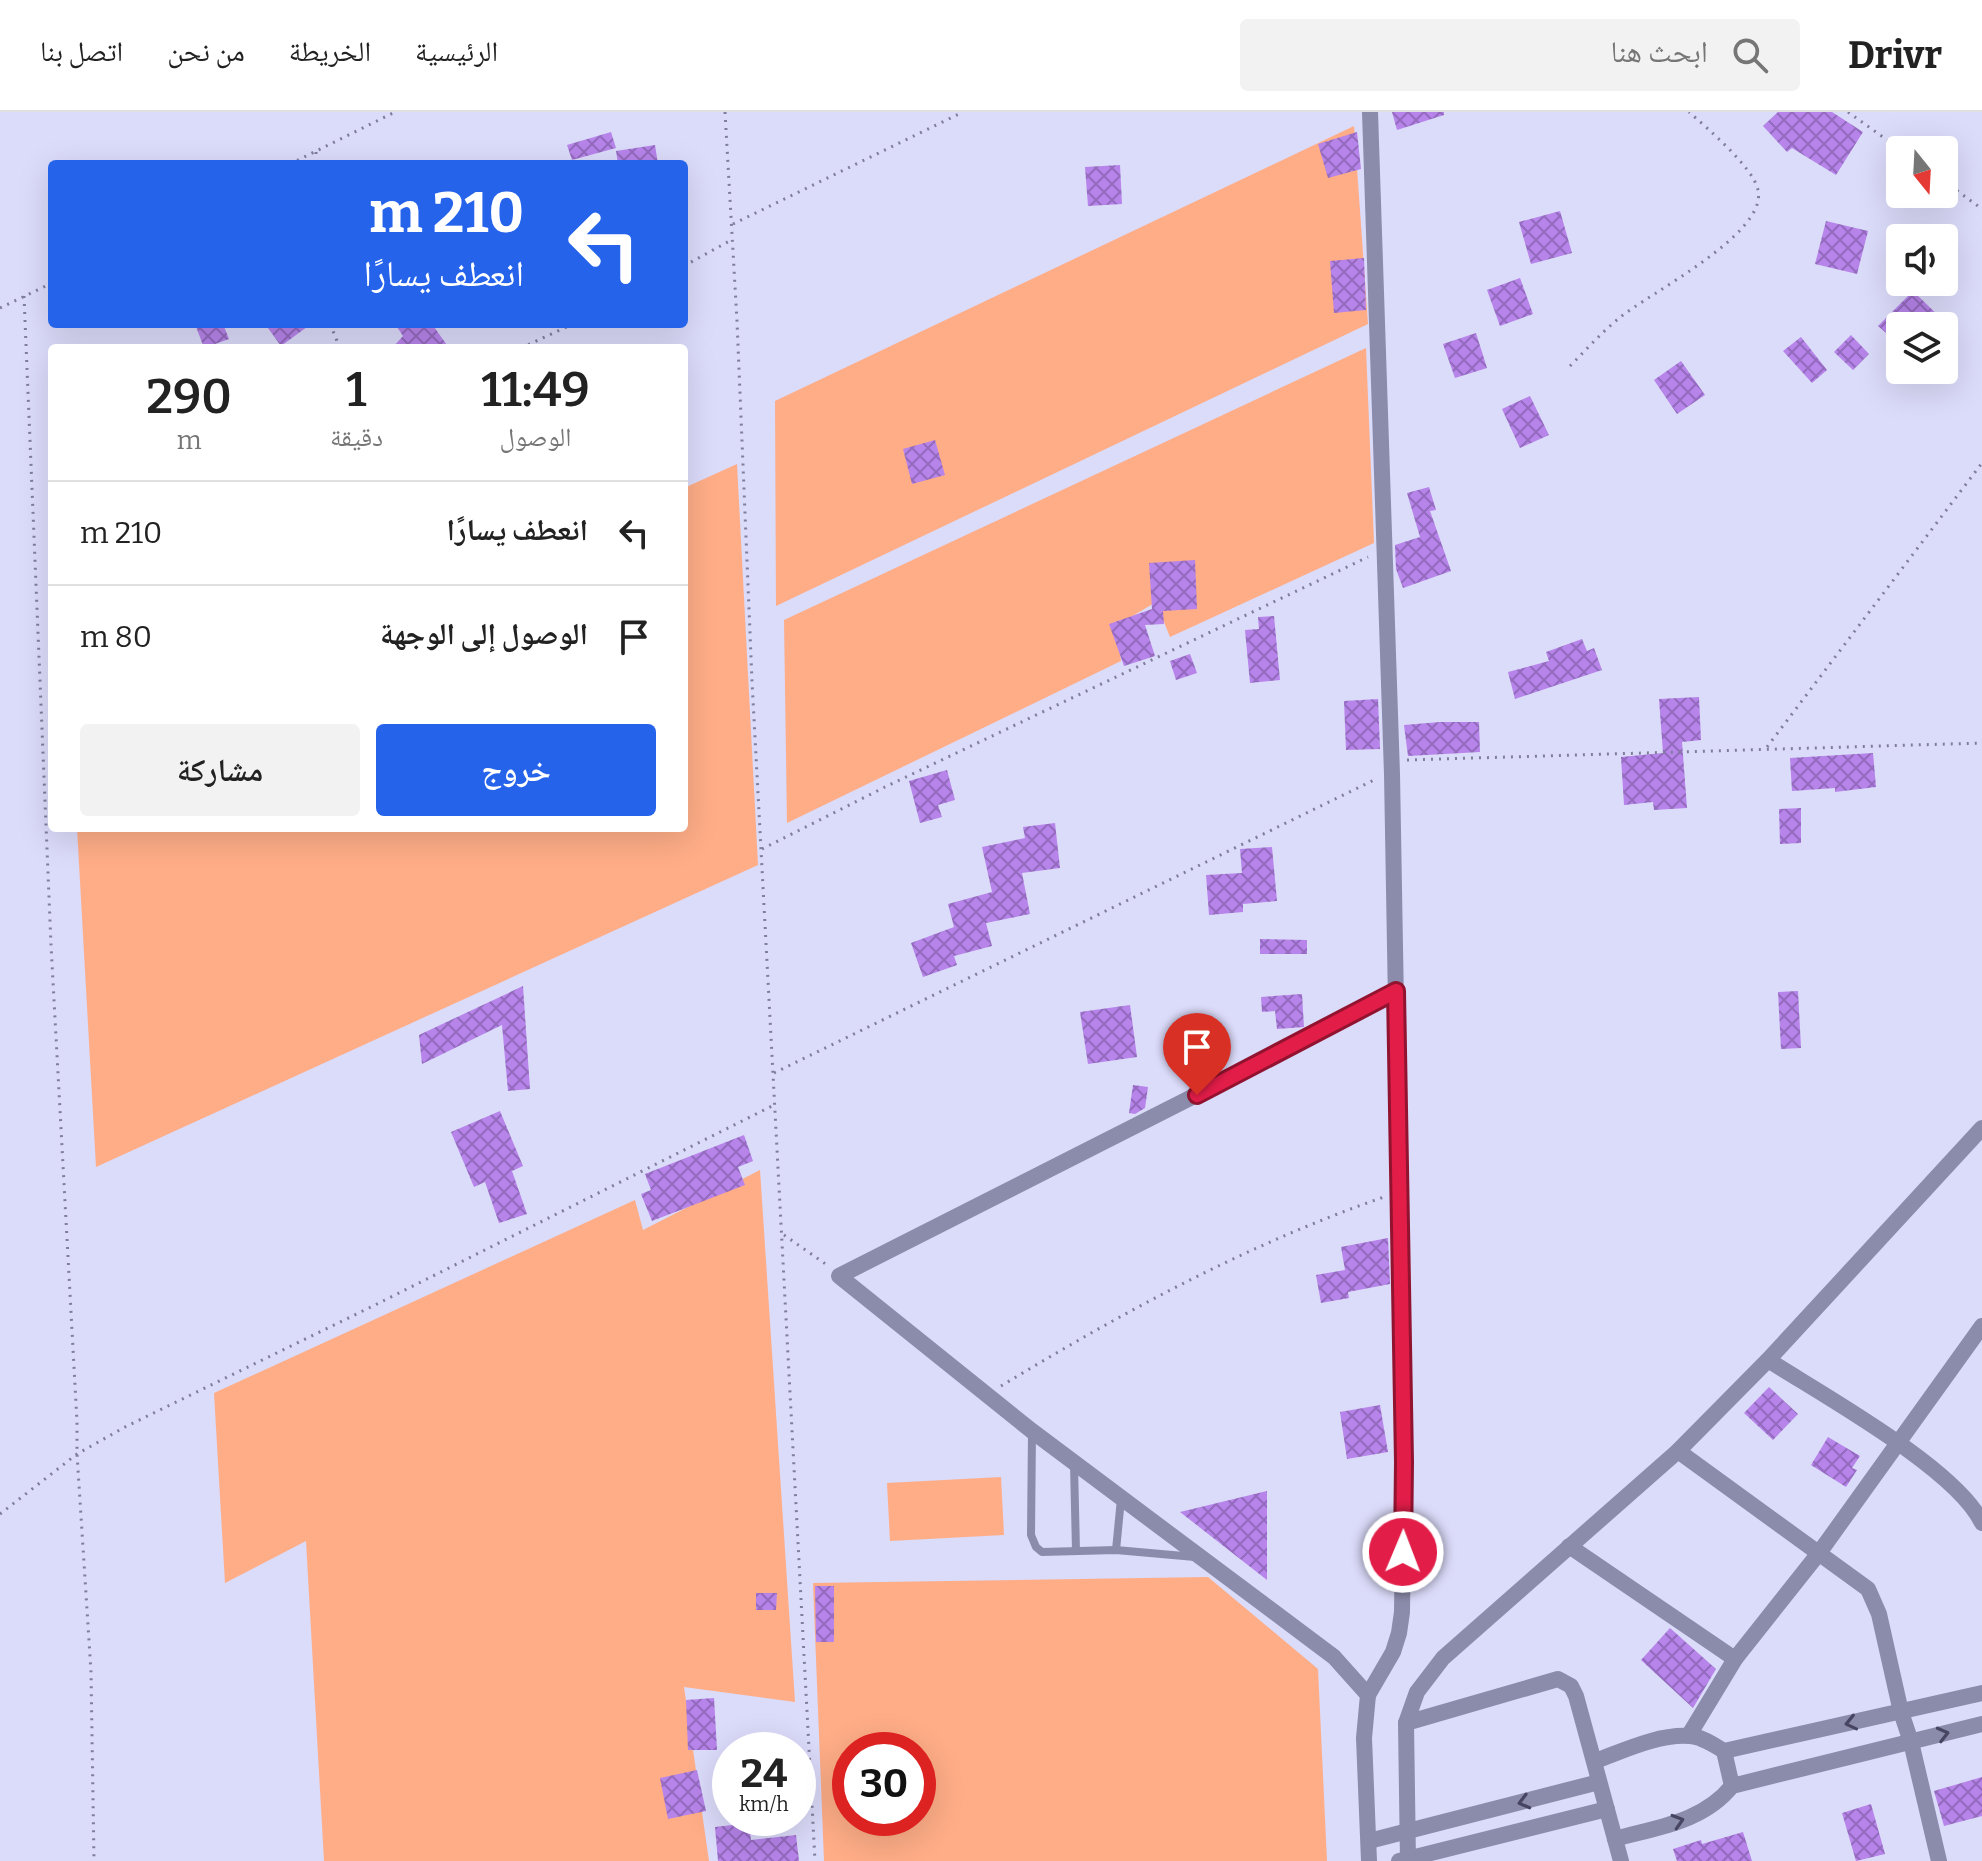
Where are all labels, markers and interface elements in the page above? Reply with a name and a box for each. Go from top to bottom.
search box [1240,19,1800,91]
text: Drivr [1848,32,1942,78]
icon: search [1728,33,1772,77]
text: ابحث هنا [1611,34,1708,70]
text: اتصل بنا [40,35,123,68]
text: من نحن [167,35,245,68]
text: الخريطة [289,35,371,68]
text: الرئيسية [415,35,498,68]
north arrow [1886,136,1958,208]
map controls [1886,136,1958,384]
text: 210 m [369,180,524,247]
icon: left [552,192,656,296]
button: sound [1886,224,1958,296]
text: انعطف يسارًا [364,252,524,296]
button: layers [1886,312,1958,384]
text: 1 [346,361,367,419]
text: 11:49 [481,361,590,419]
text: 290 [146,368,232,426]
text: دقيقة [330,422,383,453]
text: الوصول [500,422,571,453]
text: m [177,425,201,456]
icon: left [612,511,656,555]
text: انعطف يسارًا [447,512,588,548]
text: 210 m [80,515,162,551]
icon: arrive [612,615,656,659]
text: الوصول إلى الوجهة [380,616,588,652]
text: 80 m [80,619,152,655]
button: مشاركة [80,724,360,816]
button: خروج [376,724,656,816]
pin [1163,1013,1231,1095]
icon: arrive [1175,1025,1219,1069]
position arrow [1361,1510,1445,1594]
one-way arrow [1845,1714,1859,1731]
one-way arrow [1936,1726,1950,1743]
speed limit sign: 30 [832,1732,936,1836]
text: 24 [741,1750,787,1798]
text: km/h [739,1792,789,1816]
one-way arrow [1517,1792,1531,1809]
one-way arrow [1671,1814,1685,1830]

